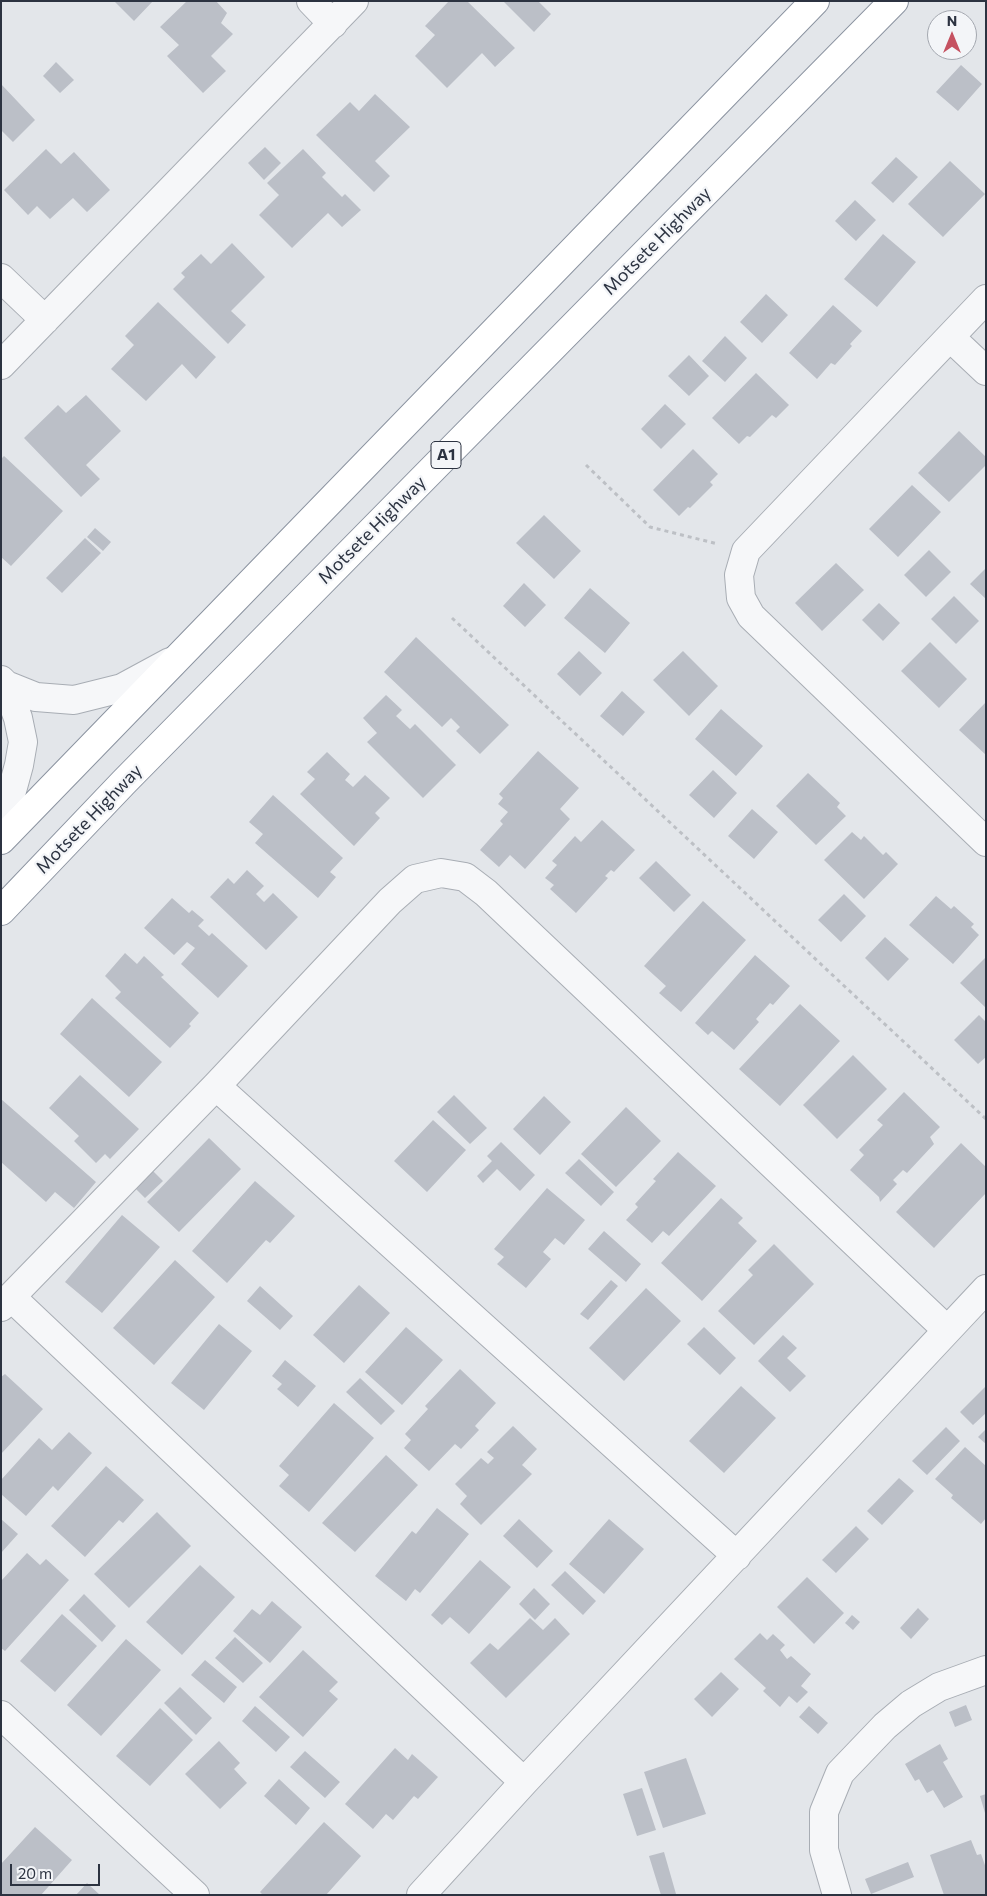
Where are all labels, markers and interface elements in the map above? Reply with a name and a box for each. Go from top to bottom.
north arrow [927,10,977,60]
text: N [947,12,957,29]
street label: Motsete Highway [599,183,715,299]
road number: A1 [431,442,461,468]
street label: Motsete Highway [314,472,430,588]
street label: Motsete Highway [31,760,147,878]
scale bar [12,1854,102,1886]
text: 20 m [18,1864,52,1882]

